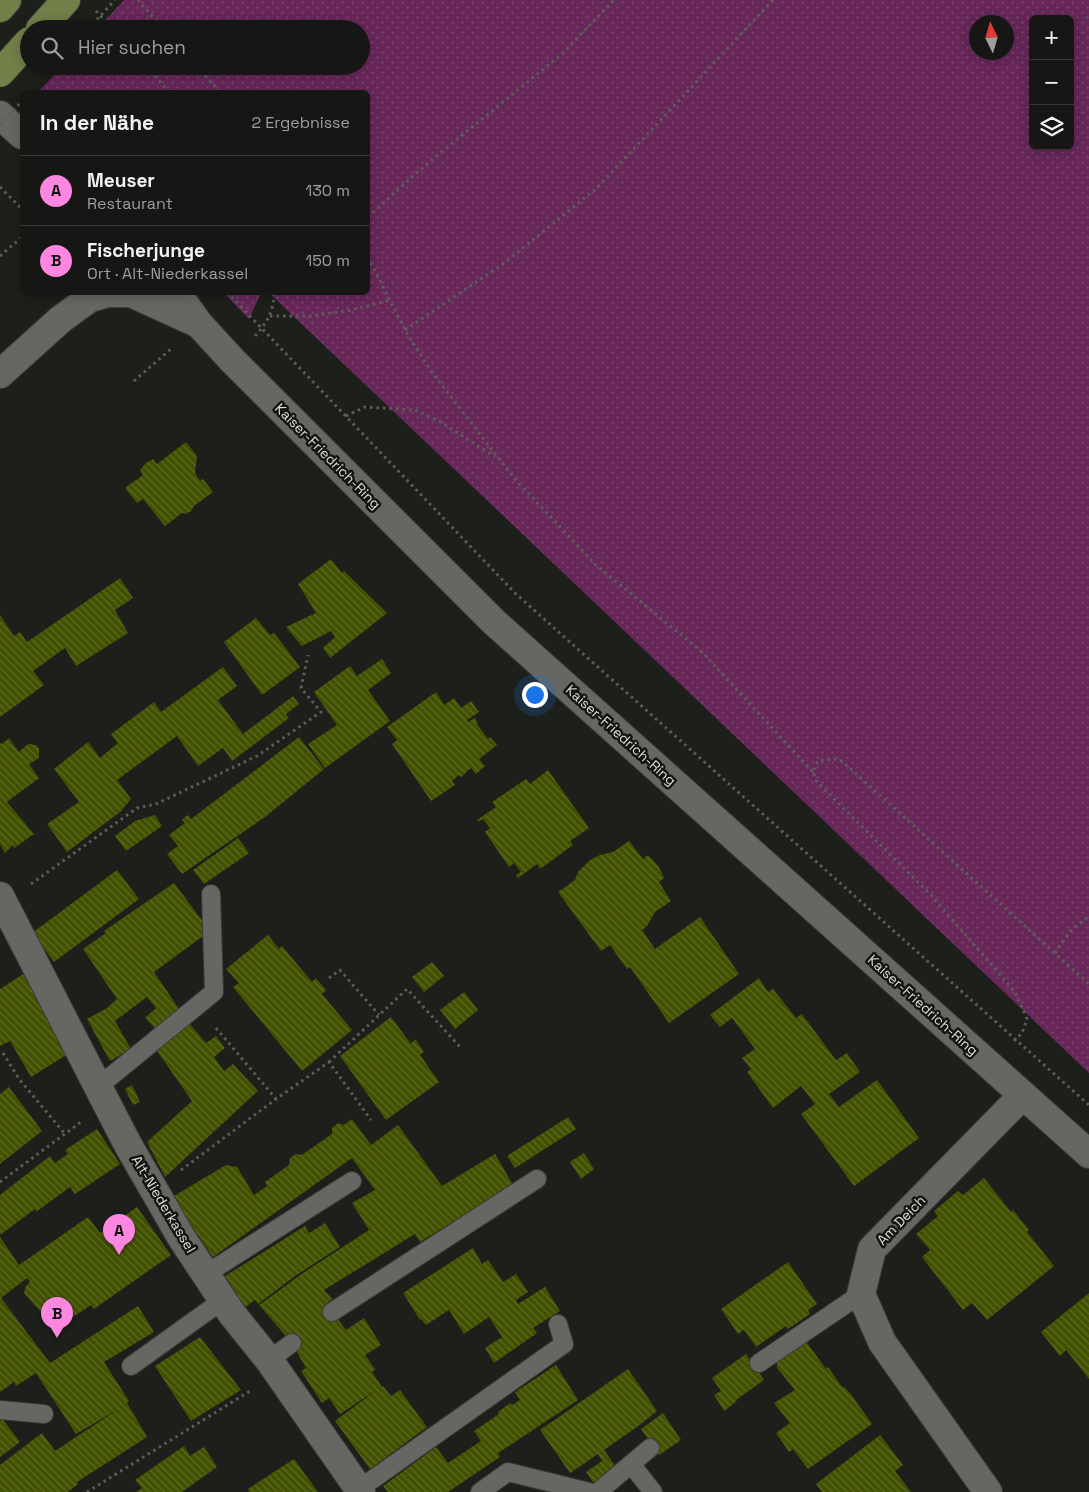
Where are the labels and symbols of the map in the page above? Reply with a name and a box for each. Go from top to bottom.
north arrow [969,15,1014,60]
street label: Kaiser-Friedrich-Ring [271,399,385,513]
street label: Kaiser-Friedrich-Ring [562,681,680,789]
your location [522,682,548,708]
street label: Kaiser-Friedrich-Ring [864,951,982,1059]
street label: Alt-Niederkassel [128,1152,200,1256]
street label: Am Deich [873,1191,929,1249]
pin: A [103,1214,135,1255]
pin: B [41,1297,73,1338]

